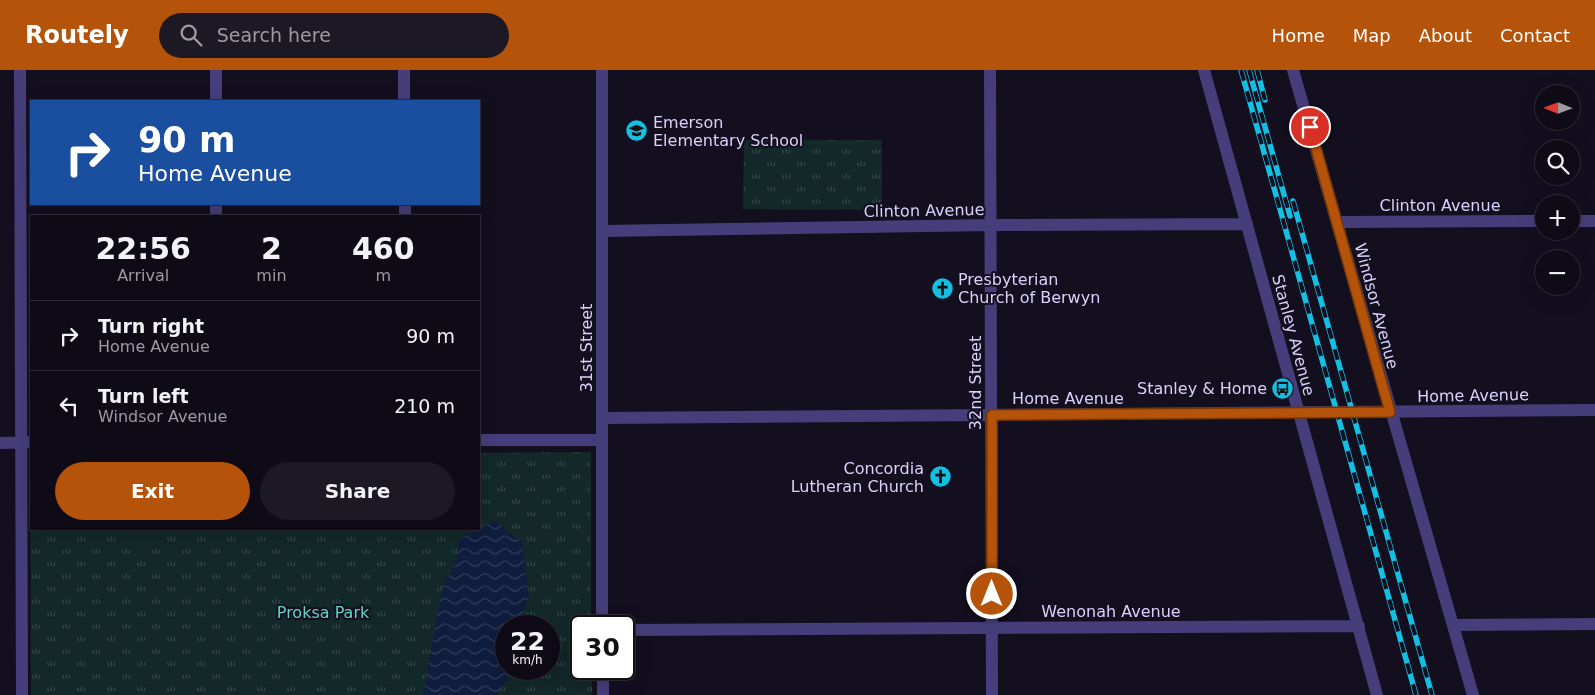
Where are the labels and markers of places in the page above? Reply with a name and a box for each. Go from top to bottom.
pin [1289,106,1331,148]
place label: Emerson Elementary School [653,113,803,150]
school or university icon: Emerson Elementary School [625,119,649,143]
place label: Presbyterian Church of Berwyn [958,270,1100,307]
church icon: Presbyterian Church of Berwyn [930,276,954,300]
bus stop icon: Stanley & Home [1271,376,1295,400]
place label: Stanley & Home [1137,379,1267,398]
place label: Concordia Lutheran Church [791,459,924,496]
church icon: Concordia Lutheran Church [928,465,952,489]

